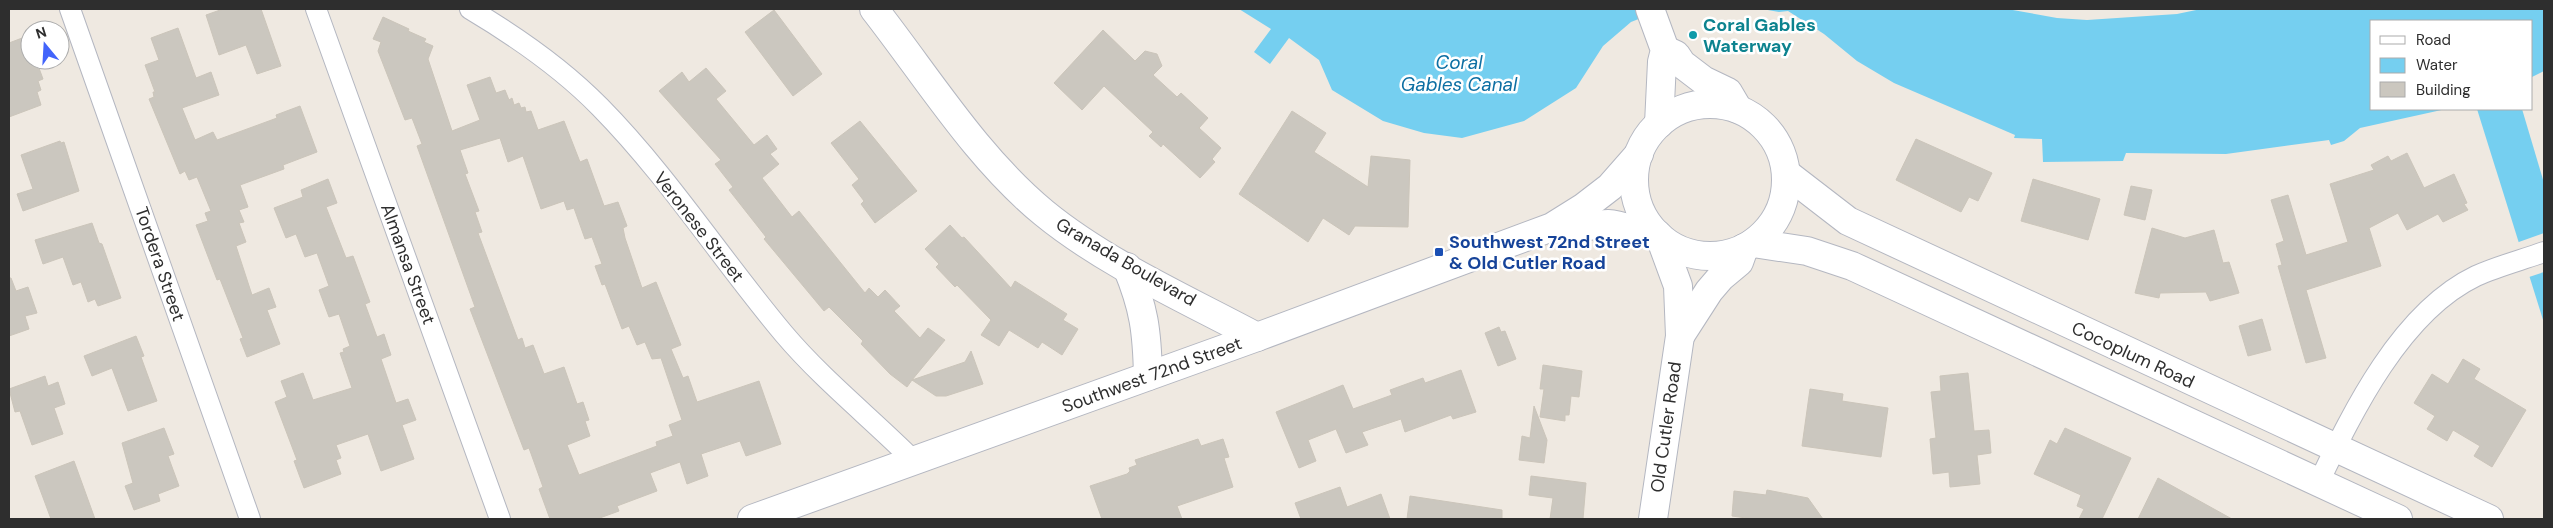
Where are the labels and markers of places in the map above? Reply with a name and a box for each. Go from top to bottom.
place label: Coral Gables Waterway [1703,13,1816,58]
marker: Coral Gables Waterway [1687,29,1699,41]
place label: Southwest 72nd Street & Old Cutler Road [1449,230,1650,275]
marker: Southwest 72nd Street & Old Cutler Road [1433,246,1445,258]

